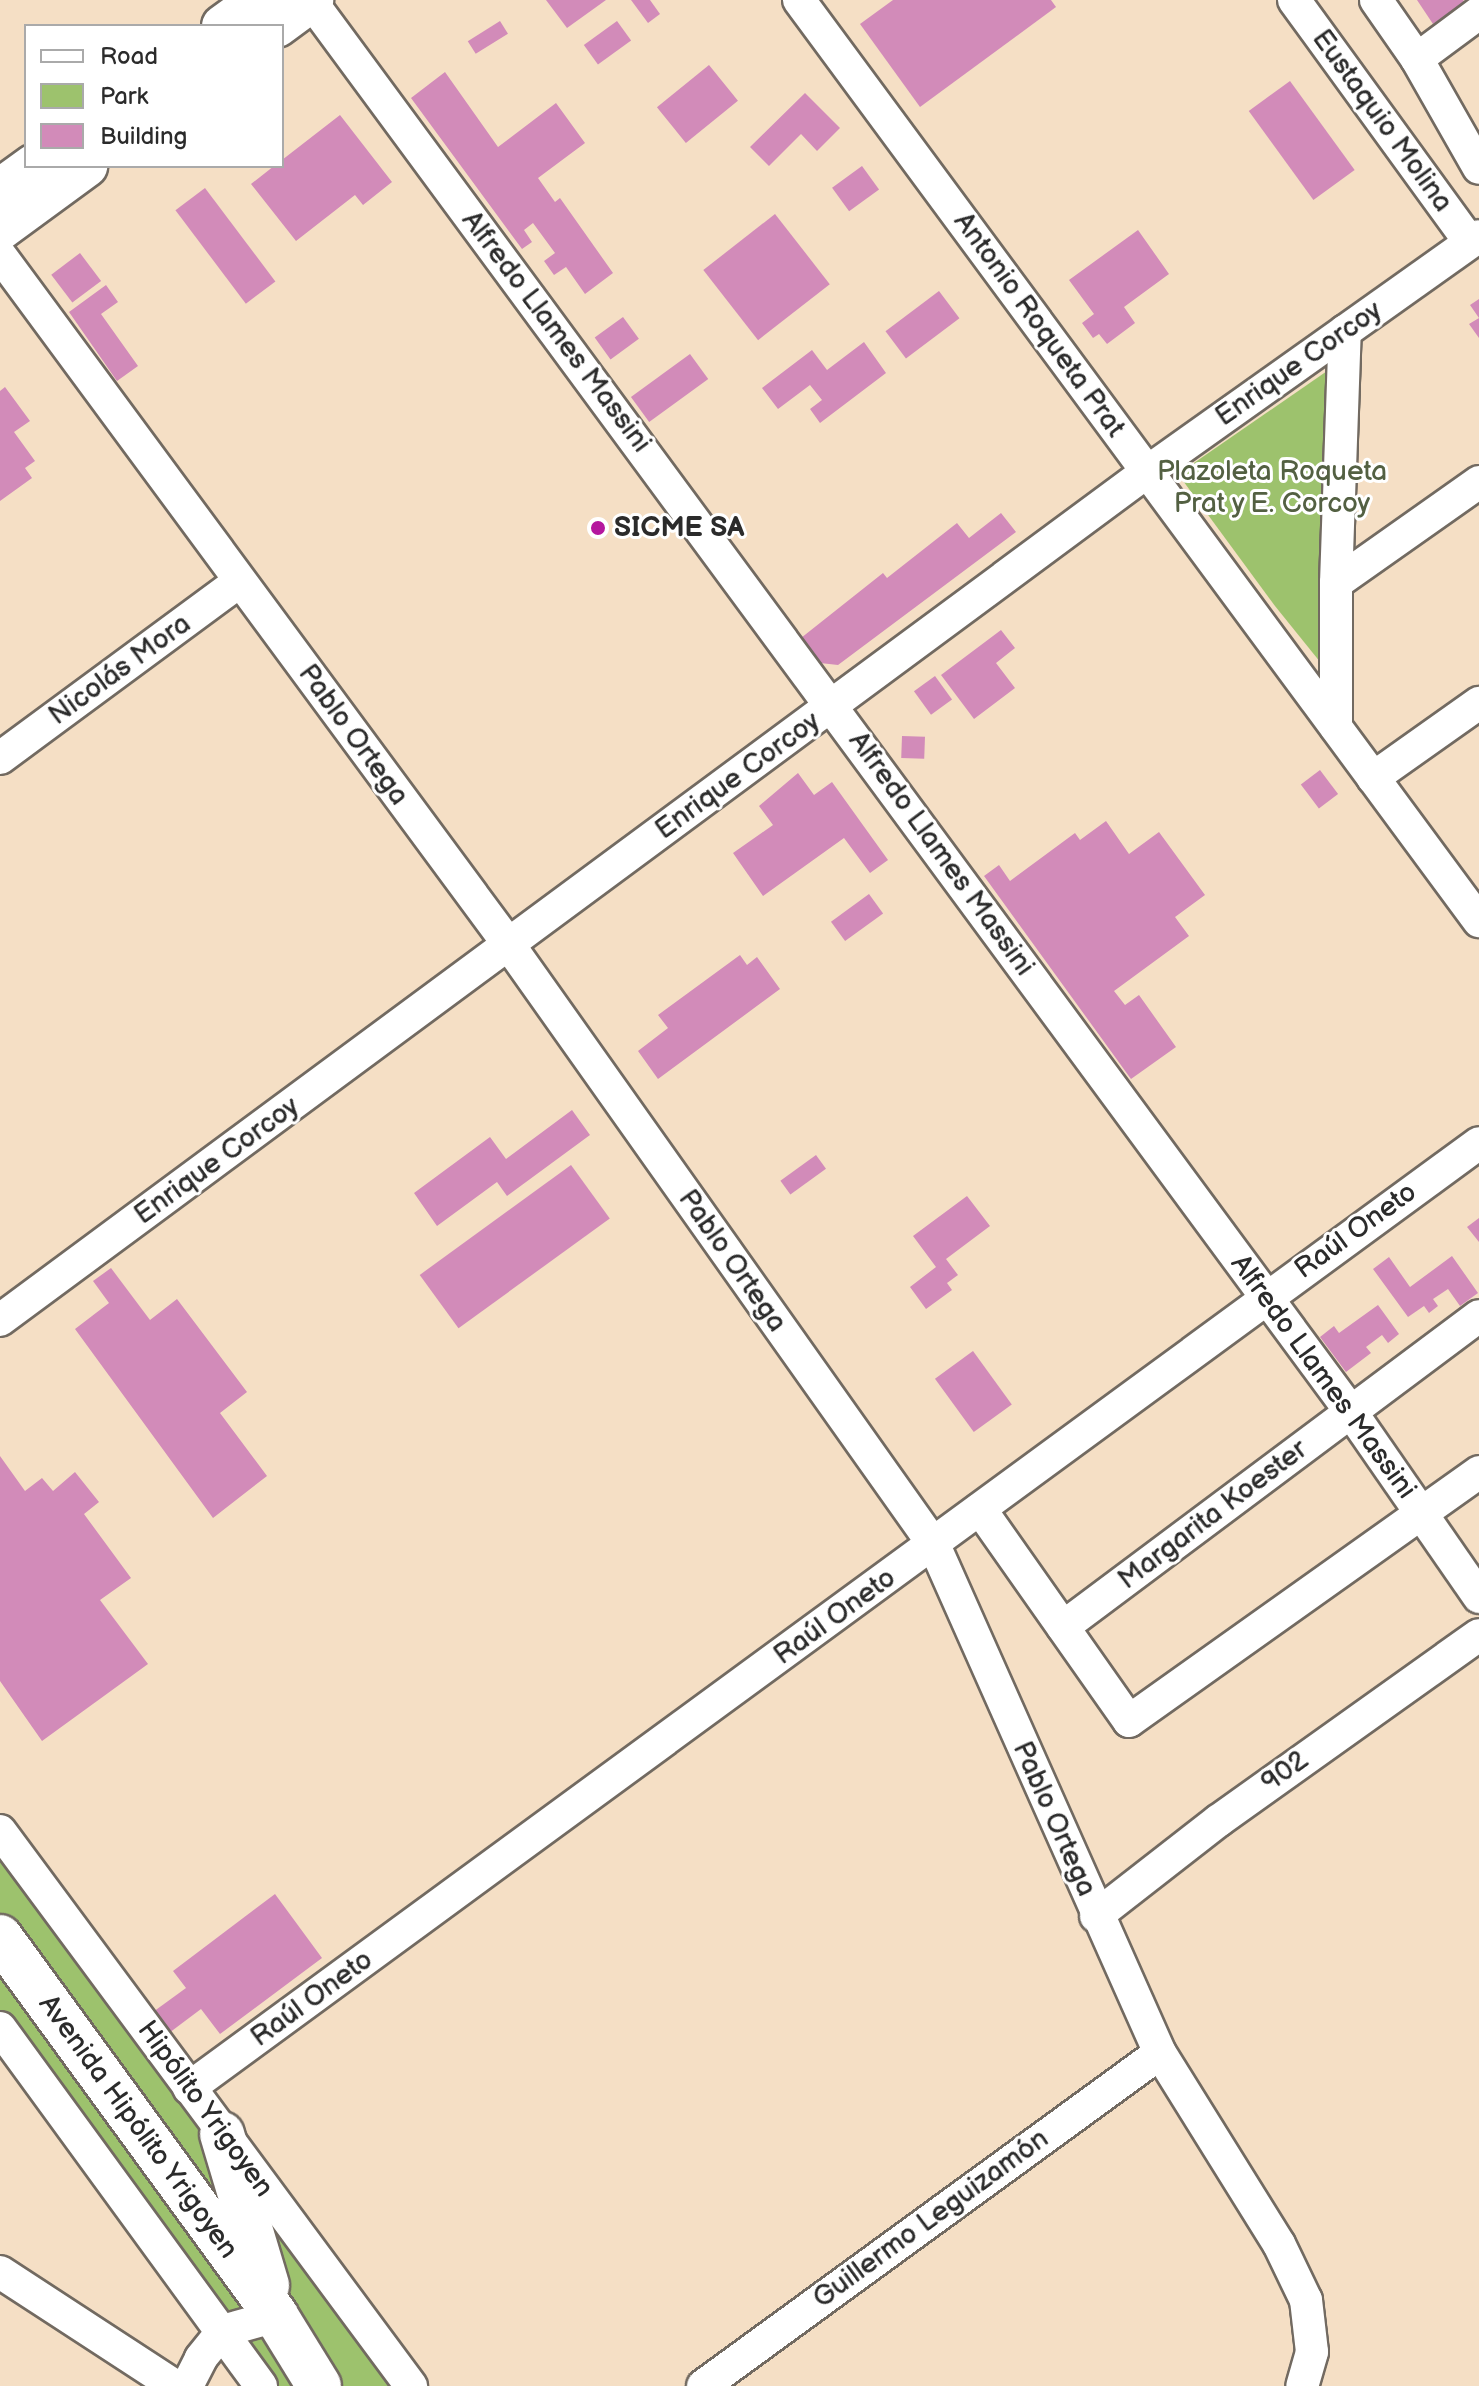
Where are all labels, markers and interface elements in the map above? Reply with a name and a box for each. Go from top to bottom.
street label: Eustaquio Molina [1305,23,1459,219]
legend [24,24,284,168]
text: Road [100,42,158,71]
text: Park [100,82,148,111]
text: Building [100,122,187,151]
street label: Alfredo Llames Massini [454,205,658,459]
street label: Antonio Roqueta Prat [946,206,1132,444]
street label: Enrique Corcoy [1209,294,1389,434]
park label: Plazoleta Roqueta Prat y E. Corcoy [1157,455,1387,521]
place label: SICME SA [614,511,744,545]
marker: SICME SA [589,519,607,537]
street label: Nicolás Mora [42,607,198,733]
street label: Pablo Ortega [291,658,415,812]
street label: Enrique Corcoy [649,705,827,847]
street label: Alfredo Llames Massini [841,725,1041,983]
street label: Enrique Corcoy [128,1090,306,1232]
street label: Raúl Oneto [1289,1176,1423,1286]
street label: Pablo Ortega [671,1183,793,1339]
street label: Alfredo Llames Massini [1223,1248,1423,1506]
street label: Margarita Koester [1112,1433,1314,1597]
street label: Raúl Oneto [768,1562,902,1672]
street label: Pablo Ortega [1005,1736,1103,1902]
street label: 902 [1255,1744,1315,1800]
street label: Raúl Oneto [245,1944,379,2054]
street label: Avenida Hipólito Yrigoyen [31,1988,245,2266]
street label: Hipólito Yrigoyen [129,2014,281,2204]
street label: Guillermo Leguizamón [807,2122,1055,2316]

